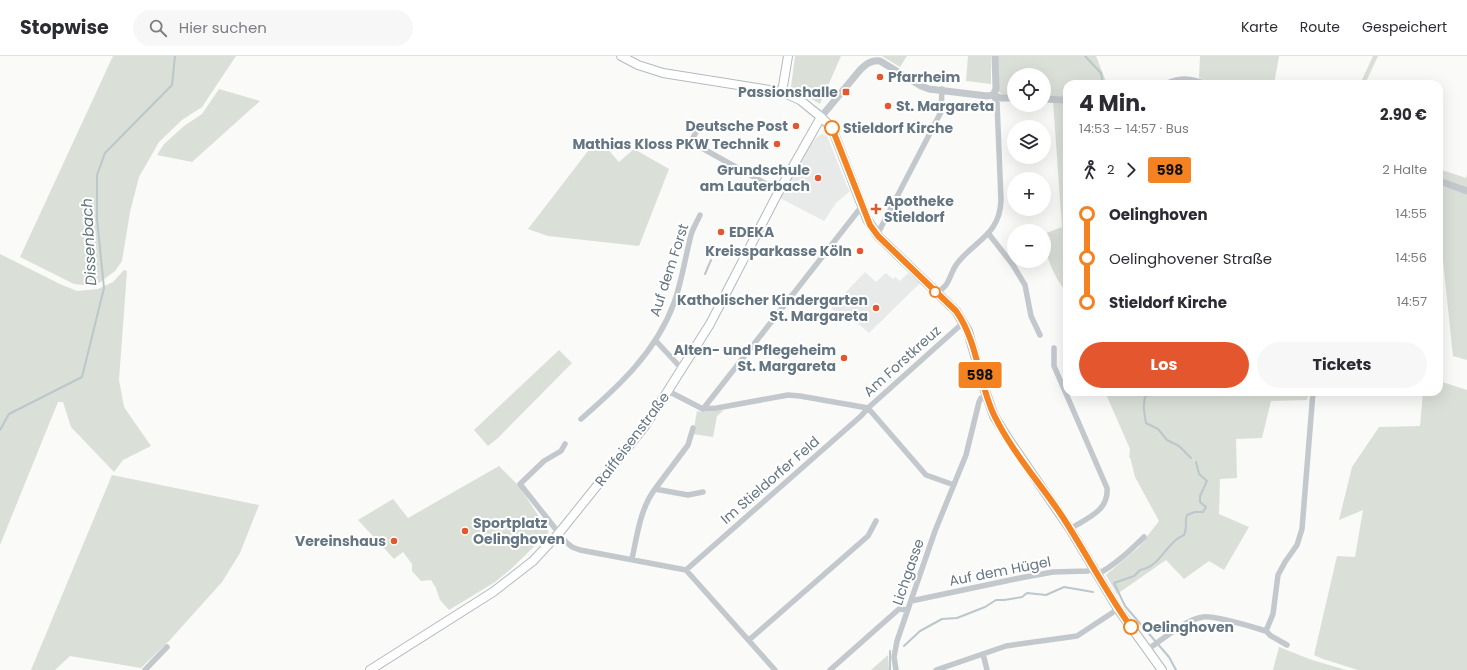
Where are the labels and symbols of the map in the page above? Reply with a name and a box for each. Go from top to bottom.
place label: Pfarrheim [888,67,960,87]
marker: Pfarrheim [875,72,885,82]
place label: Passionshalle [738,82,838,102]
marker: Passionshalle [841,87,851,97]
place label: St. Margareta [896,96,994,116]
marker: St. Margareta [883,101,893,111]
place label: Deutsche Post [686,116,788,136]
place label: Stieldorf Kirche [843,118,953,138]
marker: Stieldorf Kirche [824,120,840,136]
marker: Deutsche Post [791,121,801,131]
place label: Mathias Kloss PKW Technik [572,134,769,154]
marker: Mathias Kloss PKW Technik [772,139,782,149]
place label: Grundschule am Lauterbach [700,160,810,196]
marker: Grundschule am Lauterbach [813,173,823,183]
place label: Apotheke Stieldorf [884,191,954,227]
water label: Dissenbach [76,198,101,286]
marker: Apotheke Stieldorf [871,204,881,214]
street label: Auf dem Forst [645,221,693,319]
place label: EDEKA [729,222,775,242]
marker: EDEKA [716,227,726,237]
place label: Kreissparkasse Köln [705,241,852,261]
marker: Kreissparkasse Köln [855,246,865,256]
unlabelled marker [929,286,941,298]
place label: Katholischer Kindergarten St. Margareta [677,290,868,326]
marker: Katholischer Kindergarten St. Margareta [871,303,881,313]
street label: Am Forstkreuz [859,321,945,401]
place label: Alten- und Pflegeheim St. Margareta [674,340,836,376]
marker: Alten- und Pflegeheim St. Margareta [839,353,849,363]
line badge: 598 [957,362,1003,388]
street label: Raiffeisenstraße [590,388,674,490]
street label: Im Stieldorfer Feld [716,431,824,529]
place label: Sportplatz Oelinghoven [473,513,565,549]
marker: Sportplatz Oelinghoven [460,526,470,536]
place label: Vereinshaus [295,531,386,551]
marker: Vereinshaus [389,536,399,546]
street label: Lichgasse [887,536,929,608]
street label: Auf dem Hügel [947,551,1053,591]
place label: Oelinghoven [1142,617,1234,637]
marker: Oelinghoven [1123,619,1139,635]

